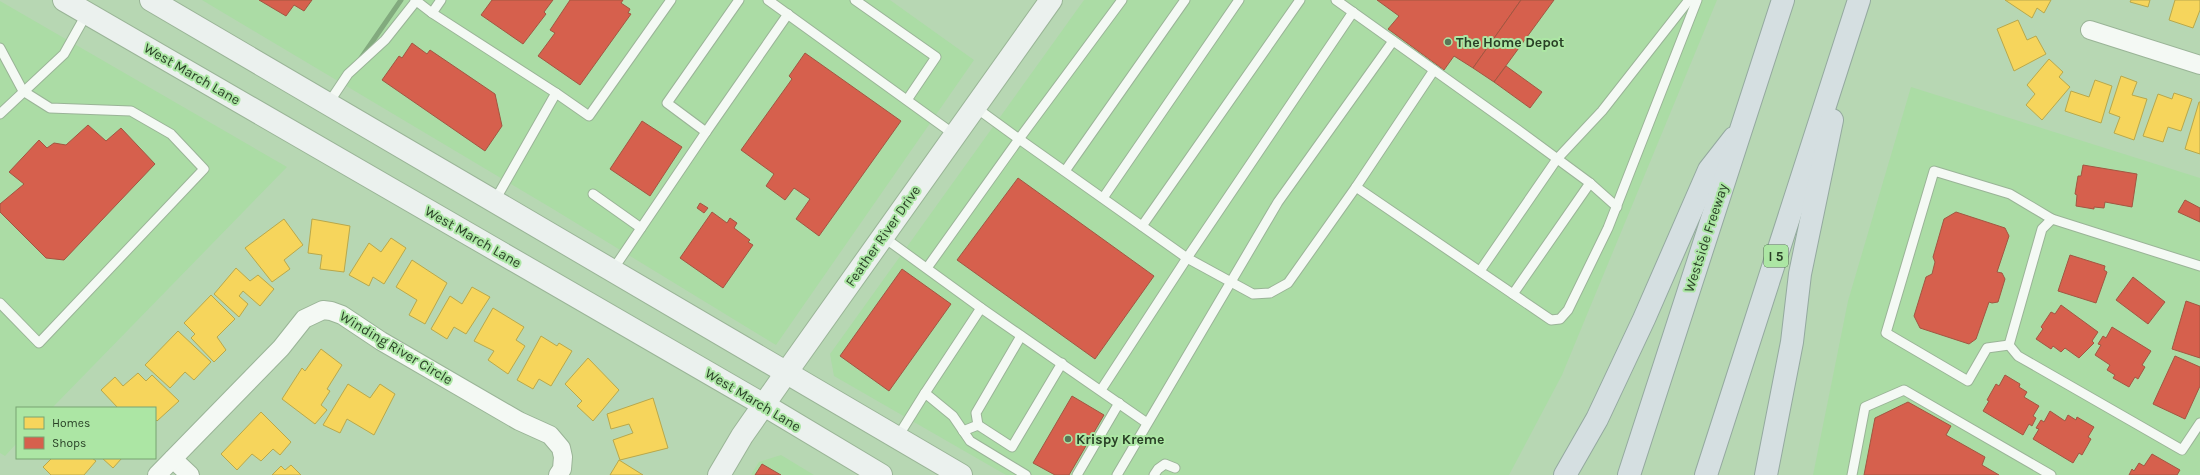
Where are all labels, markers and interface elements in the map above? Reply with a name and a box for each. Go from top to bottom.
place label: The Home Depot [1456,34,1565,51]
marker: The Home Depot [1443,37,1453,47]
street label: West March Lane [141,39,243,109]
street label: Westside Freeway [1680,181,1732,295]
street label: Feather River Drive [842,182,924,290]
street label: West March Lane [422,202,524,272]
road number: I 5 [1764,245,1788,267]
street label: Winding River Circle [336,308,456,388]
street label: West March Lane [702,365,804,435]
legend [16,407,156,459]
text: Homes [52,416,90,430]
place label: Krispy Kreme [1076,431,1165,448]
marker: Krispy Kreme [1063,434,1073,444]
text: Shops [52,436,86,450]

